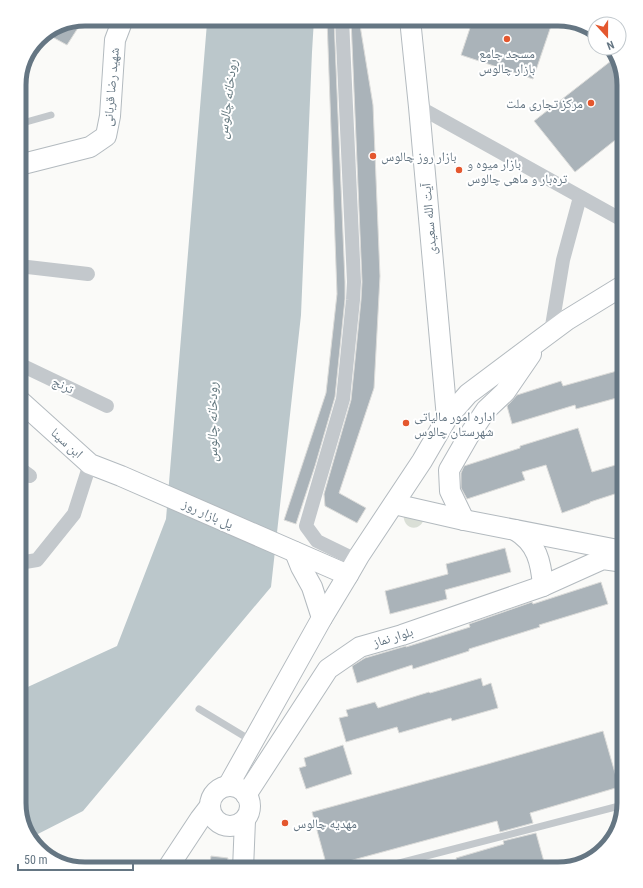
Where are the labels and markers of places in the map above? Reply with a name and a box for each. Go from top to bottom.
marker: مسجد جامع بازار چالوس [502,34,512,44]
place label: مسجد جامع بازار چالوس [479,46,535,77]
place label: مرکز تجاری ملت [506,96,583,112]
marker: مرکز تجاری ملت [586,98,596,108]
place label: بازار روز چالوس [381,149,457,165]
marker: بازار روز چالوس [368,151,378,161]
place label: بازار میوه و تره‌بار و ماهی چالوس [467,156,567,187]
marker: بازار میوه و تره‌بار و ماهی چالوس [454,165,464,175]
place label: اداره امور مالیاتی شهرستان چالوس [414,409,495,440]
marker: اداره امور مالیاتی شهرستان چالوس [401,418,411,428]
place label: مهدیه چالوس [293,816,357,832]
marker: مهدیه چالوس [280,818,290,828]

